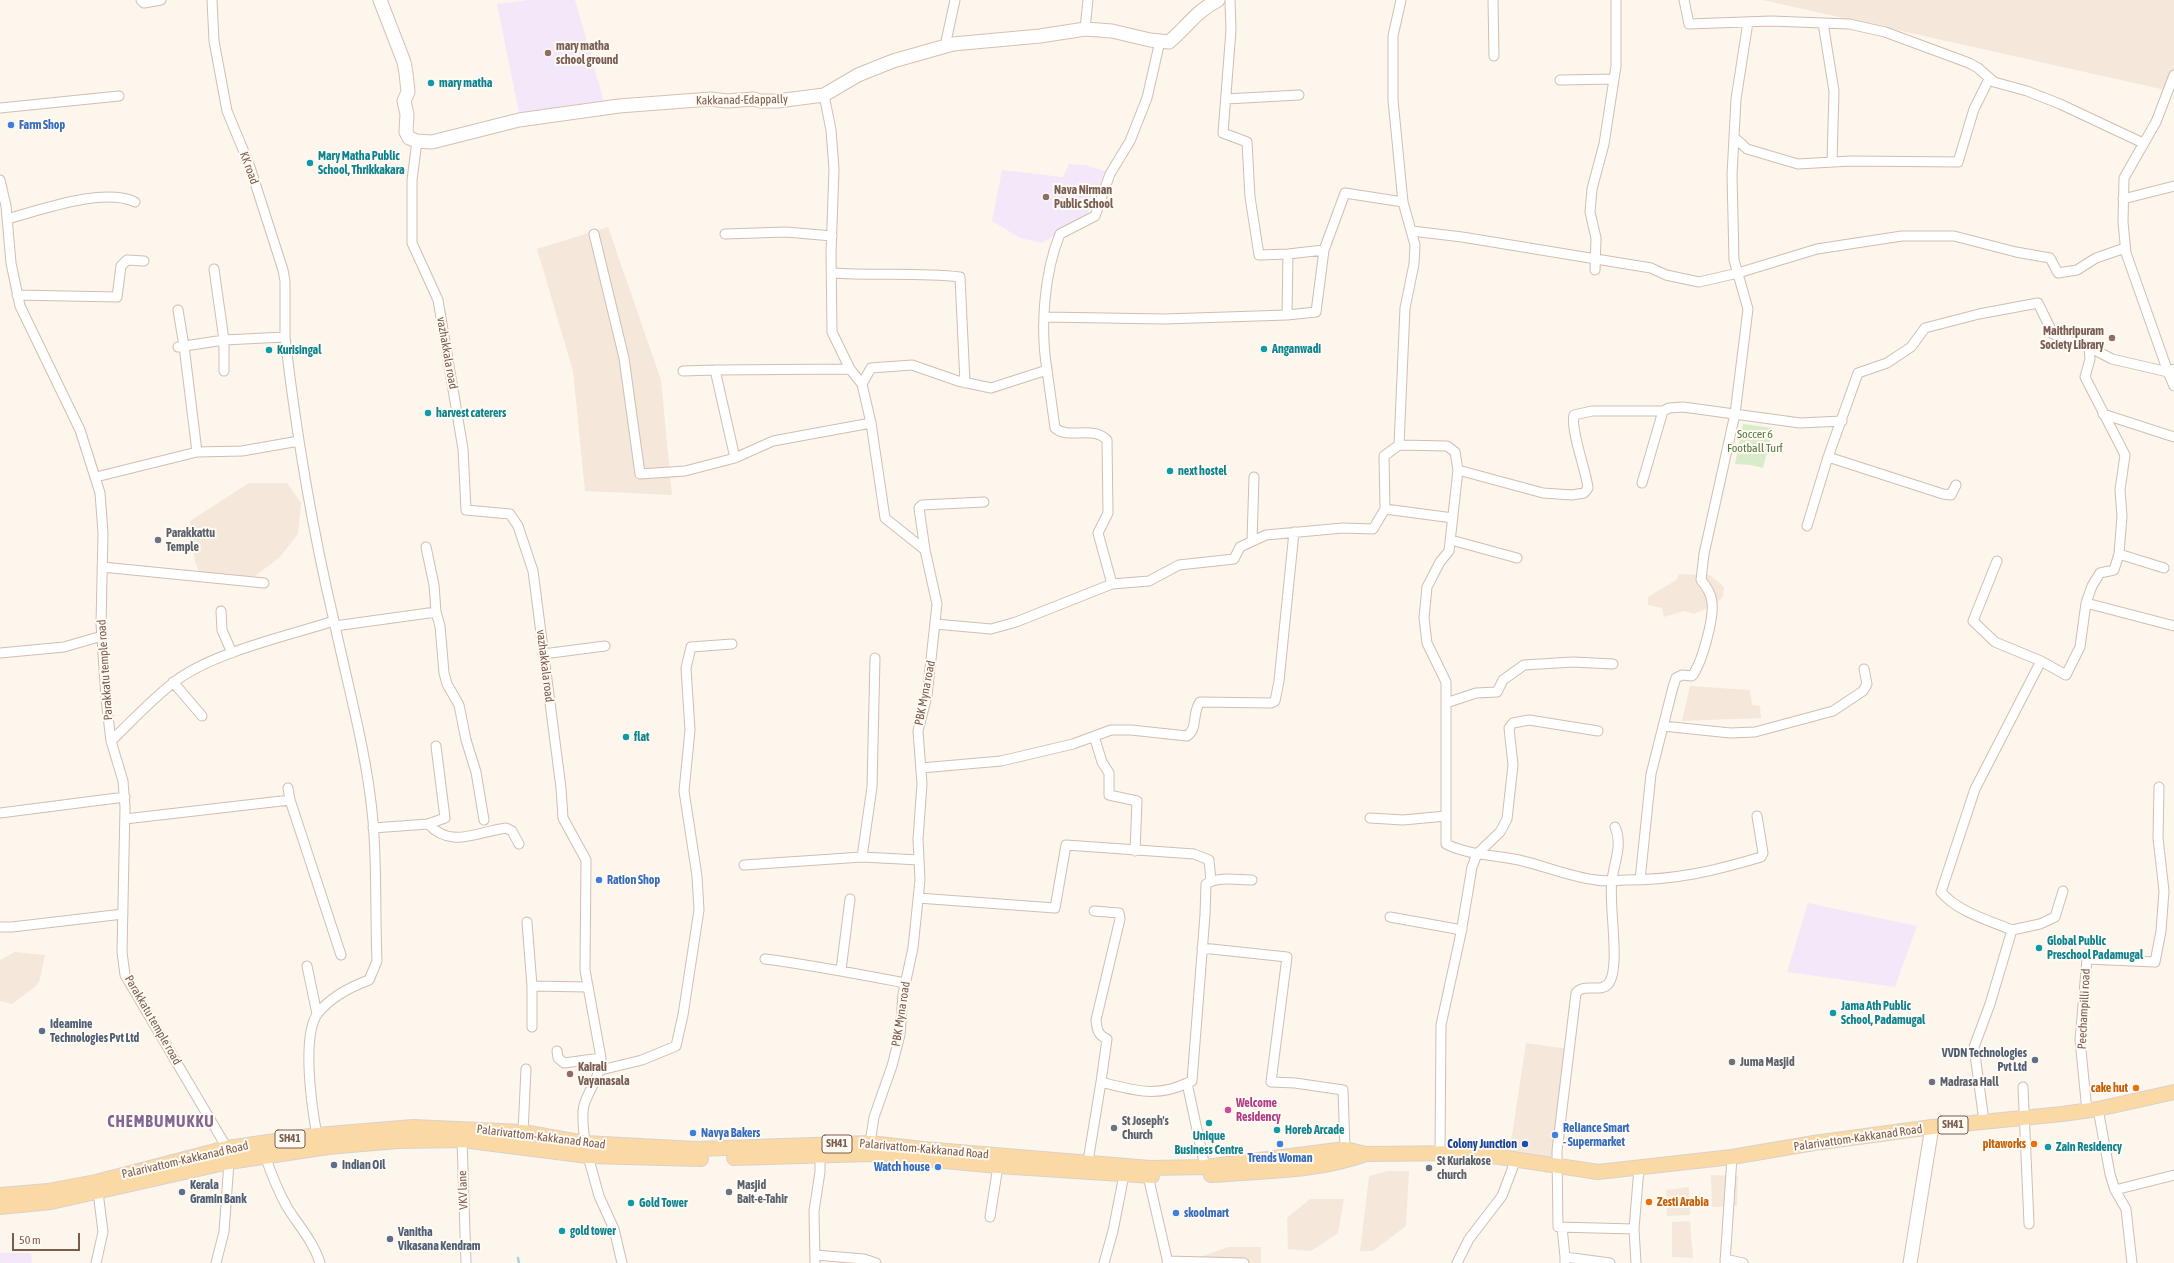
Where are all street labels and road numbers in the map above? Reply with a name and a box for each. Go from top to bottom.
street label: Kakkanad-Edappally [696,92,788,108]
street label: KK road [236,150,262,186]
street label: vazhakkala road [434,316,460,390]
street label: Parakkatu temple road [94,619,116,721]
street label: vazhakkala road [533,629,557,703]
street label: PBK Myna road [912,659,938,727]
street label: Peechampilli road [2075,968,2093,1050]
street label: Parakkatu temple road [122,973,184,1067]
street label: PBK Myna road [889,980,913,1048]
road number: SH41 [1938,1116,1968,1134]
street label: Palarivattom-Kakkanad Road [476,1122,606,1152]
street label: Palarivattom-Kakkanad Road [1793,1122,1923,1154]
road number: SH41 [275,1130,305,1148]
road number: SH41 [822,1135,852,1153]
street label: Palarivattom-Kakkanad Road [859,1136,989,1162]
street label: Palarivattom-Kakkanad Road [120,1138,250,1182]
street label: VKV lane [455,1170,471,1210]

